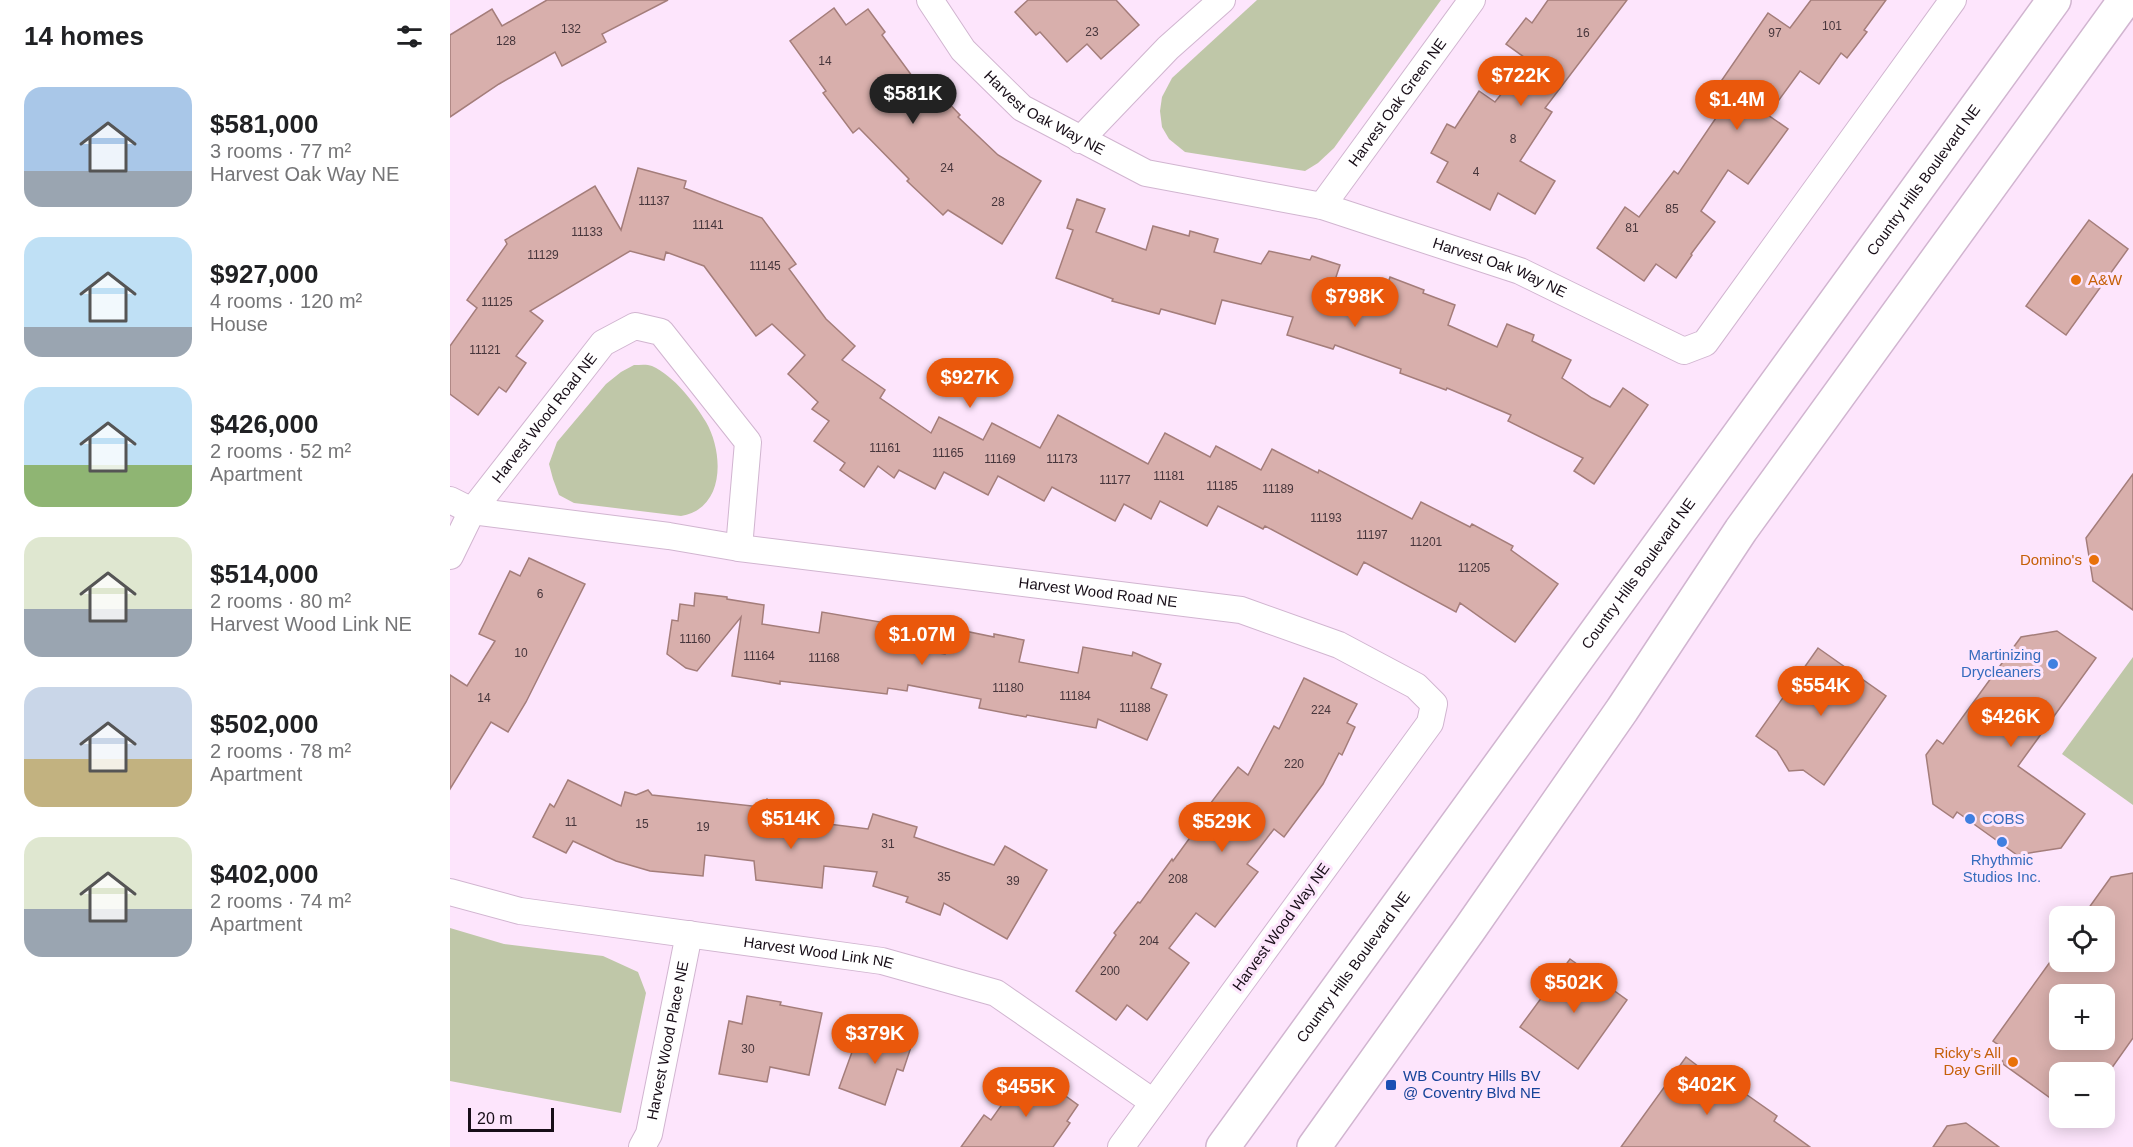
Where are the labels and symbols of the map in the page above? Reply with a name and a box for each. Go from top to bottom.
house number: 101 [1822,19,1842,33]
house number: 132 [561,22,581,36]
house number: 23 [1085,25,1099,39]
house number: 16 [1576,26,1590,40]
house number: 97 [1768,26,1782,40]
house number: 128 [496,34,516,48]
street label: Harvest Oak Green NE [1345,35,1449,170]
house number: 14 [818,54,832,68]
pin: $722K [1479,56,1563,107]
street label: Harvest Oak Way NE [981,67,1108,158]
pin: $581K [871,74,955,125]
pin: $1.4M [1695,80,1779,131]
street label: Country Hills Boulevard NE [1863,101,1983,258]
house number: 8 [1510,132,1517,146]
house number: 24 [940,161,954,175]
house number: 4 [1473,165,1480,179]
house number: 11137 [638,194,670,208]
house number: 28 [991,195,1005,209]
house number: 85 [1665,202,1679,216]
house number: 11141 [692,218,724,232]
house number: 81 [1625,221,1639,235]
house number: 11133 [571,225,603,239]
street label: Harvest Oak Way NE [1431,234,1570,301]
house number: 11129 [527,248,559,262]
house number: 11145 [749,259,781,273]
place label: A&W [2088,271,2123,288]
marker: A&W [2069,273,2083,287]
pin: $798K [1313,277,1397,328]
house number: 11125 [481,295,513,309]
house number: 11121 [469,343,501,357]
street label: Harvest Wood Road NE [488,349,600,486]
pin: $927K [928,358,1012,409]
house number: 11161 [869,441,901,455]
house number: 11165 [932,446,964,460]
house number: 11169 [984,452,1016,466]
house number: 11173 [1046,452,1078,466]
house number: 11181 [1153,469,1185,483]
house number: 11177 [1099,473,1131,487]
house number: 11185 [1206,479,1238,493]
house number: 11189 [1262,482,1294,496]
street label: Country Hills Boulevard NE [1578,495,1698,652]
house number: 11193 [1310,511,1342,525]
house number: 11197 [1356,528,1388,542]
house number: 11201 [1410,535,1443,549]
place label: Domino's [2020,551,2082,568]
marker: Domino's [2087,553,2101,567]
house number: 11205 [1458,561,1491,575]
street label: Harvest Wood Road NE [1018,574,1179,610]
house number: 6 [537,587,544,601]
pin: $1.07M [873,615,971,666]
house number: 11160 [679,632,711,646]
house number: 10 [514,646,528,660]
place label: Martinizing Drycleaners [1961,646,2041,680]
house number: 11164 [743,649,775,663]
house number: 11168 [808,651,840,665]
marker: Martinizing Drycleaners [2046,657,2060,671]
pin: $554K [1779,666,1863,717]
house number: 11180 [992,681,1024,695]
house number: 11184 [1059,689,1091,703]
house number: 14 [477,691,491,705]
pin: $426K [1969,697,2053,748]
house number: 11188 [1119,701,1151,715]
house number: 224 [1311,703,1331,717]
house number: 220 [1284,757,1304,771]
pin: $514K [749,799,833,850]
pin: $529K [1180,802,1264,853]
place label: COBS [1982,810,2025,827]
marker: COBS [1963,812,1977,826]
house number: 11 [565,815,578,829]
house number: 15 [635,817,649,831]
house number: 19 [696,820,710,834]
marker: Rhythmic Studios Inc. [1995,835,2009,849]
house number: 31 [881,837,895,851]
place label: Rhythmic Studios Inc. [1963,851,2041,885]
street label: Harvest Wood Way NE [1229,860,1333,994]
house number: 35 [937,870,951,884]
house number: 208 [1168,872,1188,886]
house number: 39 [1006,874,1020,888]
street label: Country Hills Boulevard NE [1293,888,1413,1046]
street label: Harvest Wood Link NE [742,933,896,972]
house number: 204 [1139,934,1159,948]
street label: Harvest Wood Place NE [643,960,691,1121]
pin: $502K [1532,963,1616,1014]
house number: 200 [1100,964,1120,978]
pin: $379K [833,1014,917,1065]
house number: 30 [741,1042,755,1056]
place label: Ricky's All Day Grill [1934,1044,2001,1078]
marker: Ricky's All Day Grill [2006,1055,2020,1069]
pin: $402K [1665,1065,1749,1116]
pin: $455K [984,1067,1068,1118]
place label: WB Country Hills BV @ Coventry Blvd NE [1403,1067,1541,1101]
marker: WB Country Hills BV @ Coventry Blvd NE [1384,1078,1398,1092]
scale bar [468,1105,554,1132]

